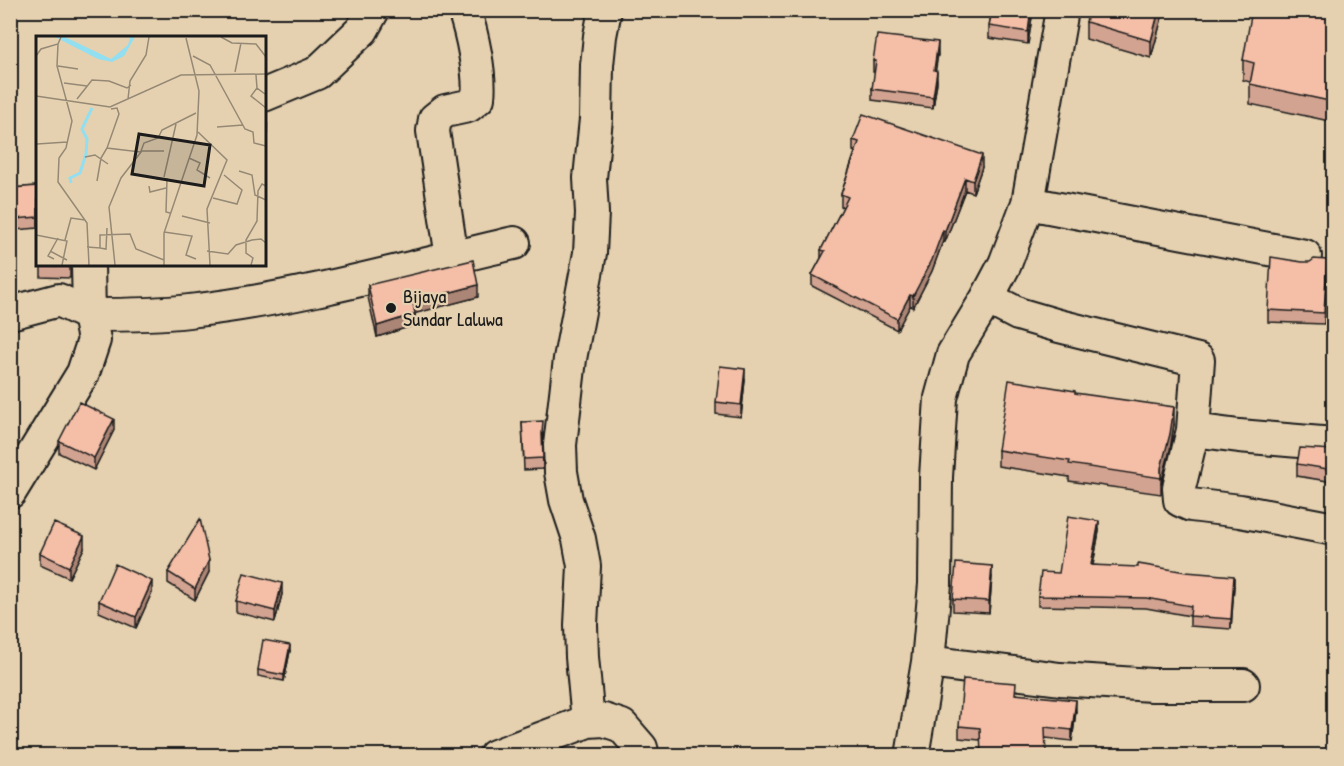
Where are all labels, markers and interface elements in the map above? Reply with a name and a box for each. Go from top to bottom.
inset map [36,36,266,266]
place label: Bijaya Sundar Laluwa [403,282,503,332]
marker: Bijaya Sundar Laluwa [384,301,398,315]

